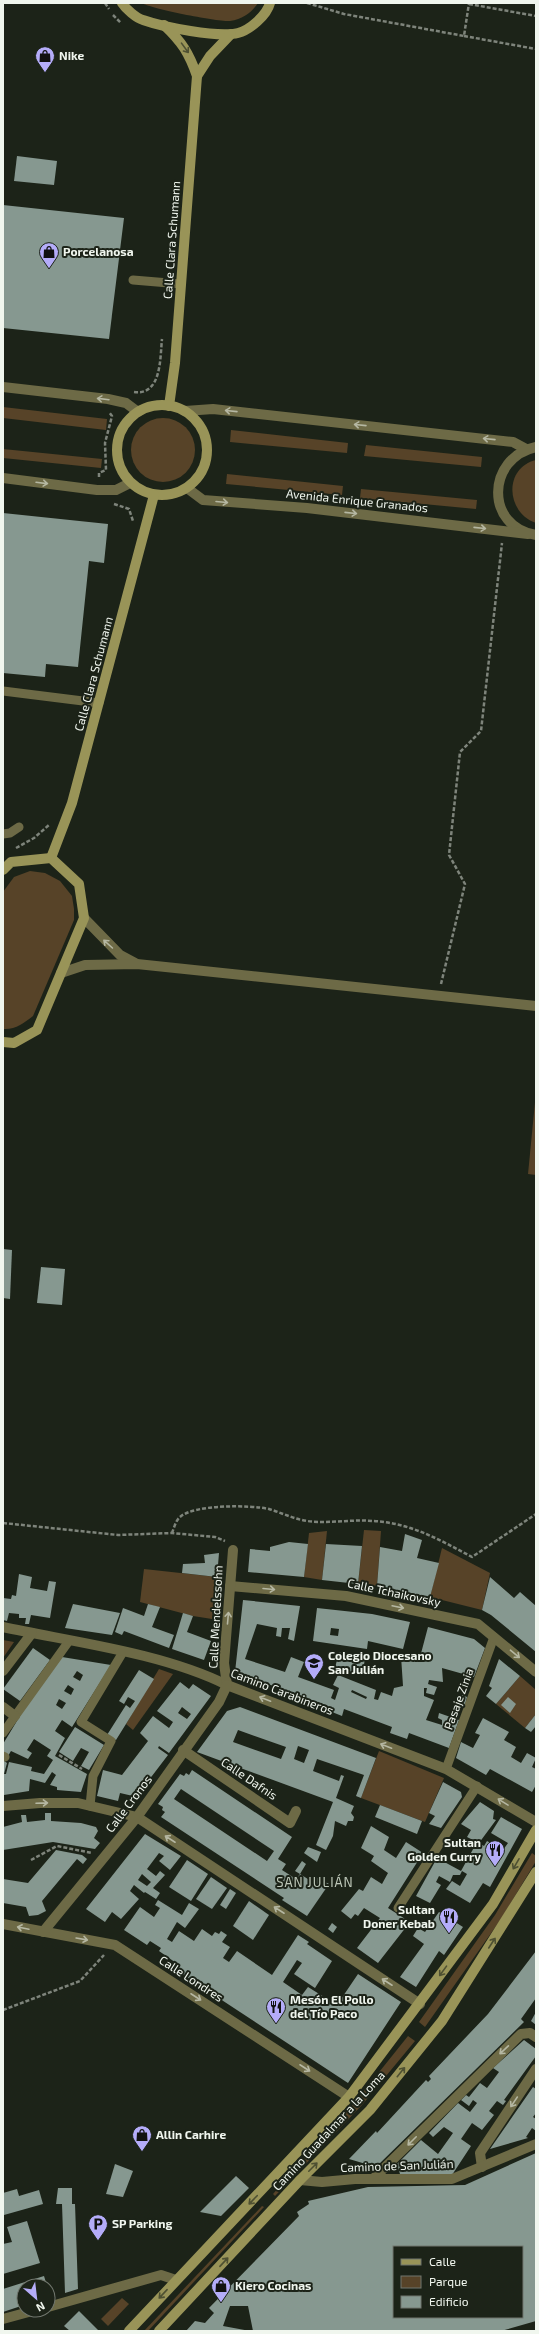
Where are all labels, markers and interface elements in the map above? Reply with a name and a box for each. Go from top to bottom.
one-way arrow [181,42,189,53]
shop icon: Nike [34,45,56,73]
place label: Nike [59,48,84,62]
street label: Calle Clara Schumann [160,180,182,299]
shop icon: Porcelanosa [38,241,60,269]
place label: Porcelanosa [63,244,134,258]
one-way arrow [96,395,109,403]
one-way arrow [225,407,238,414]
one-way arrow [354,421,367,429]
one-way arrow [483,435,496,443]
one-way arrow [35,479,48,487]
street label: Avenida Enrique Granados [285,486,429,514]
one-way arrow [215,498,228,505]
one-way arrow [344,510,357,517]
one-way arrow [473,524,486,532]
street label: Calle Clara Schumann [71,615,115,733]
one-way arrow [103,939,113,949]
street label: Calle Mendelssohn [205,1565,225,1669]
street label: Calle Tchaikovsky [346,1575,443,1609]
one-way arrow [262,1586,275,1593]
one-way arrow [391,1603,404,1611]
one-way arrow [224,1612,231,1625]
place label: Colegio Diocesano San Julián [328,1648,432,1676]
one-way arrow [510,1650,521,1659]
school or university icon: Colegio Diocesano San Julián [303,1652,325,1680]
street label: Camino Carabineros [229,1665,336,1717]
street label: Pasaje Zinia [440,1666,477,1732]
one-way arrow [259,1695,271,1703]
one-way arrow [380,1741,392,1749]
street label: Calle Dafnis [219,1754,280,1802]
street label: Calle Cronos [102,1772,154,1835]
one-way arrow [498,1798,509,1806]
one-way arrow [35,1799,48,1807]
one-way arrow [165,1835,176,1843]
place label: Sultan Golden Curry [407,1835,481,1864]
restaurant icon: Sultan Golden Curry [484,1839,506,1867]
one-way arrow [512,1858,520,1870]
district label: SAN JULIÁN [276,1873,354,1890]
place label: Sultan Doner Kebab [363,1902,435,1930]
one-way arrow [273,1906,285,1914]
restaurant icon: Sultan Doner Kebab [438,1906,460,1934]
one-way arrow [17,1924,30,1932]
one-way arrow [75,1935,88,1943]
one-way arrow [488,1937,496,1948]
street label: Calle Londres [157,1952,226,2004]
one-way arrow [439,1966,448,1977]
one-way arrow [382,1978,393,1986]
place label: Mesón El Pollo del Tío Paco [290,1992,374,2020]
one-way arrow [190,1993,201,2001]
restaurant icon: Mesón El Pollo del Tío Paco [265,1996,287,2024]
one-way arrow [499,2045,510,2054]
one-way arrow [299,2064,310,2072]
one-way arrow [397,2066,406,2077]
street label: Camino Guadalmar a la Loma [269,2068,387,2193]
one-way arrow [510,2096,518,2107]
shop icon: Allin Carhire [131,2124,153,2152]
place label: Allin Carhire [156,2127,226,2141]
one-way arrow [407,2136,417,2146]
street label: Camino de San Julián [340,2156,454,2174]
one-way arrow [308,2162,318,2172]
one-way arrow [249,2195,258,2205]
parking icon: SP Parking [87,2213,109,2241]
place label: SP Parking [112,2216,172,2230]
legend [393,2246,523,2318]
text: Calle [429,2254,456,2268]
one-way arrow [220,2257,229,2267]
text: Parque [429,2274,467,2288]
shop icon: Kiero Cocinas [210,2275,232,2303]
north arrow [16,2278,56,2318]
place label: Kiero Cocinas [235,2278,311,2292]
one-way arrow [158,2289,168,2299]
text: Edificio [429,2294,469,2308]
text: N [34,2300,47,2315]

